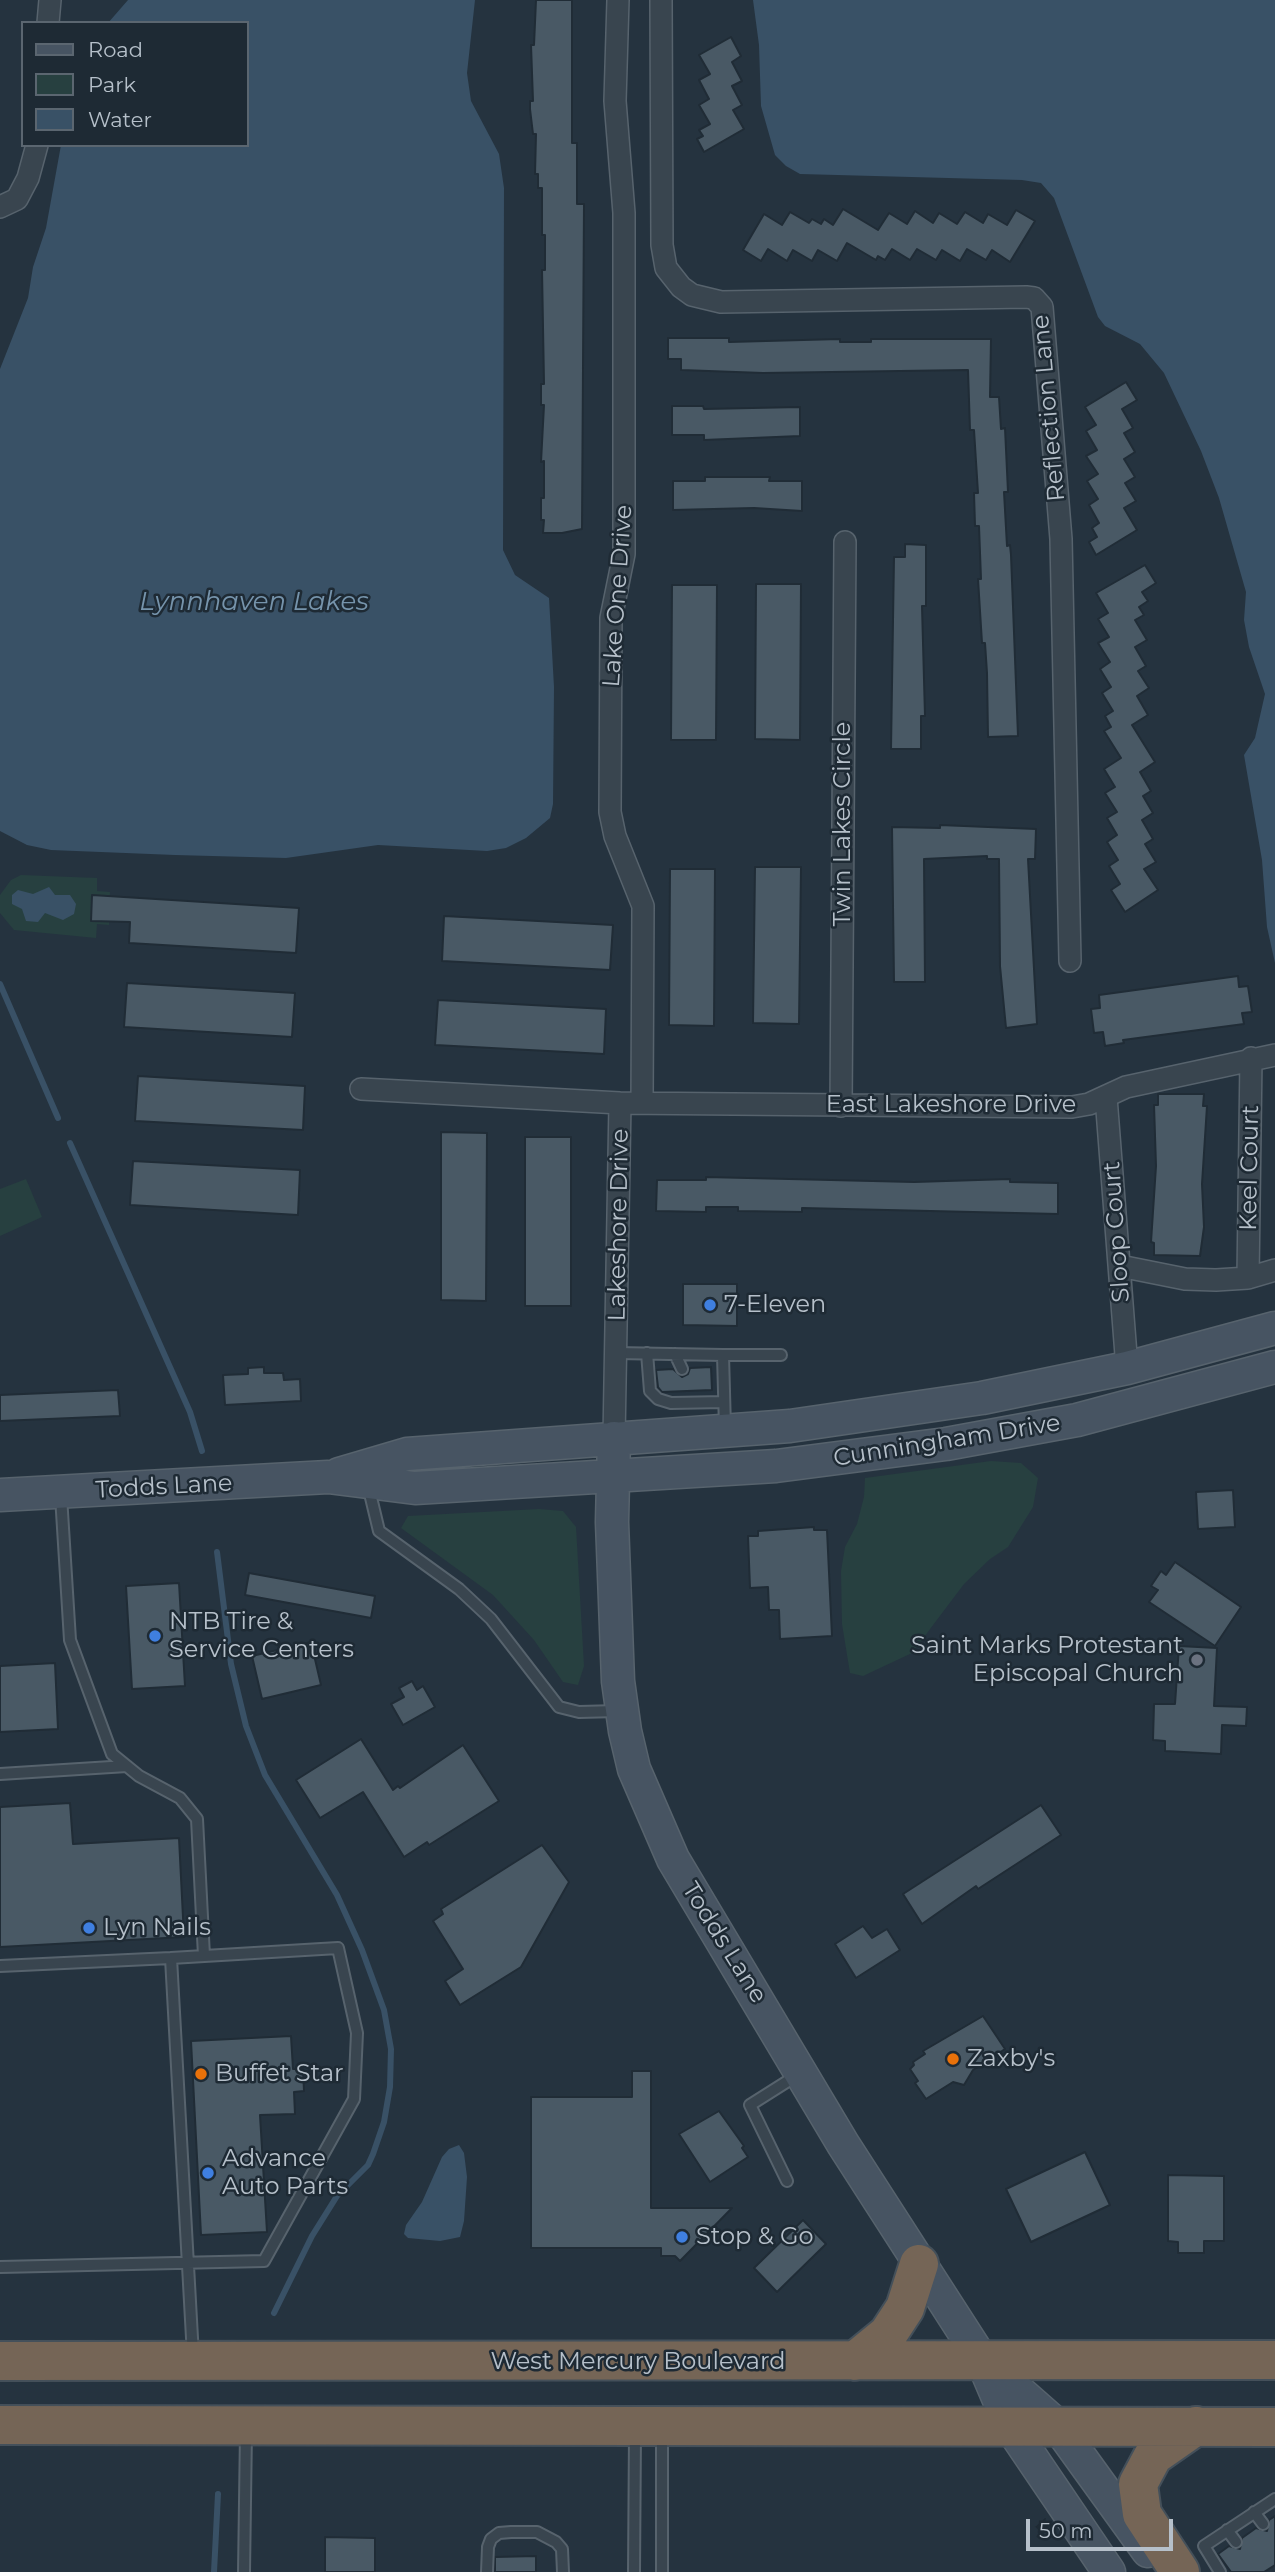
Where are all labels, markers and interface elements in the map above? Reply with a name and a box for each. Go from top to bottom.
legend [21,21,248,147]
text: Road [88,37,143,62]
text: Park [88,72,136,97]
text: Water [88,107,152,132]
street label: Reflection Lane [1026,313,1072,503]
street label: Lake One Drive [597,504,639,688]
water label: Lynnhaven Lakes [139,586,369,618]
street label: Twin Lakes Circle [829,722,857,926]
street label: East Lakeshore Drive [826,1091,1076,1119]
street label: Keel Court [1235,1105,1265,1231]
street label: Lakeshore Drive [603,1128,635,1322]
street label: Sloop Court [1098,1161,1136,1303]
place label: 7-Eleven [724,1291,826,1319]
marker: 7-Eleven [702,1297,718,1313]
street label: Cunningham Drive [832,1409,1062,1473]
street label: Todds Lane [95,1469,233,1505]
place label: NTB Tire & Service Centers [169,1608,354,1664]
marker: NTB Tire & Service Centers [147,1628,163,1644]
place label: Saint Marks Protestant Episcopal Church [911,1632,1183,1688]
marker: Saint Marks Protestant Episcopal Church [1189,1652,1205,1668]
street label: Todds Lane [675,1877,773,2009]
place label: Lyn Nails [103,1914,211,1942]
marker: Lyn Nails [81,1920,97,1936]
place label: Zaxby's [967,2045,1055,2073]
marker: Zaxby's [945,2051,961,2067]
place label: Buffet Star [215,2060,344,2088]
marker: Buffet Star [193,2066,209,2082]
place label: Advance Auto Parts [222,2145,348,2201]
marker: Advance Auto Parts [200,2165,216,2181]
place label: Stop & Go [696,2223,814,2251]
marker: Stop & Go [674,2229,690,2245]
street label: West Mercury Boulevard [491,2348,785,2376]
scale bar [1030,2506,1177,2550]
text: 50 m [1039,2518,1093,2543]

